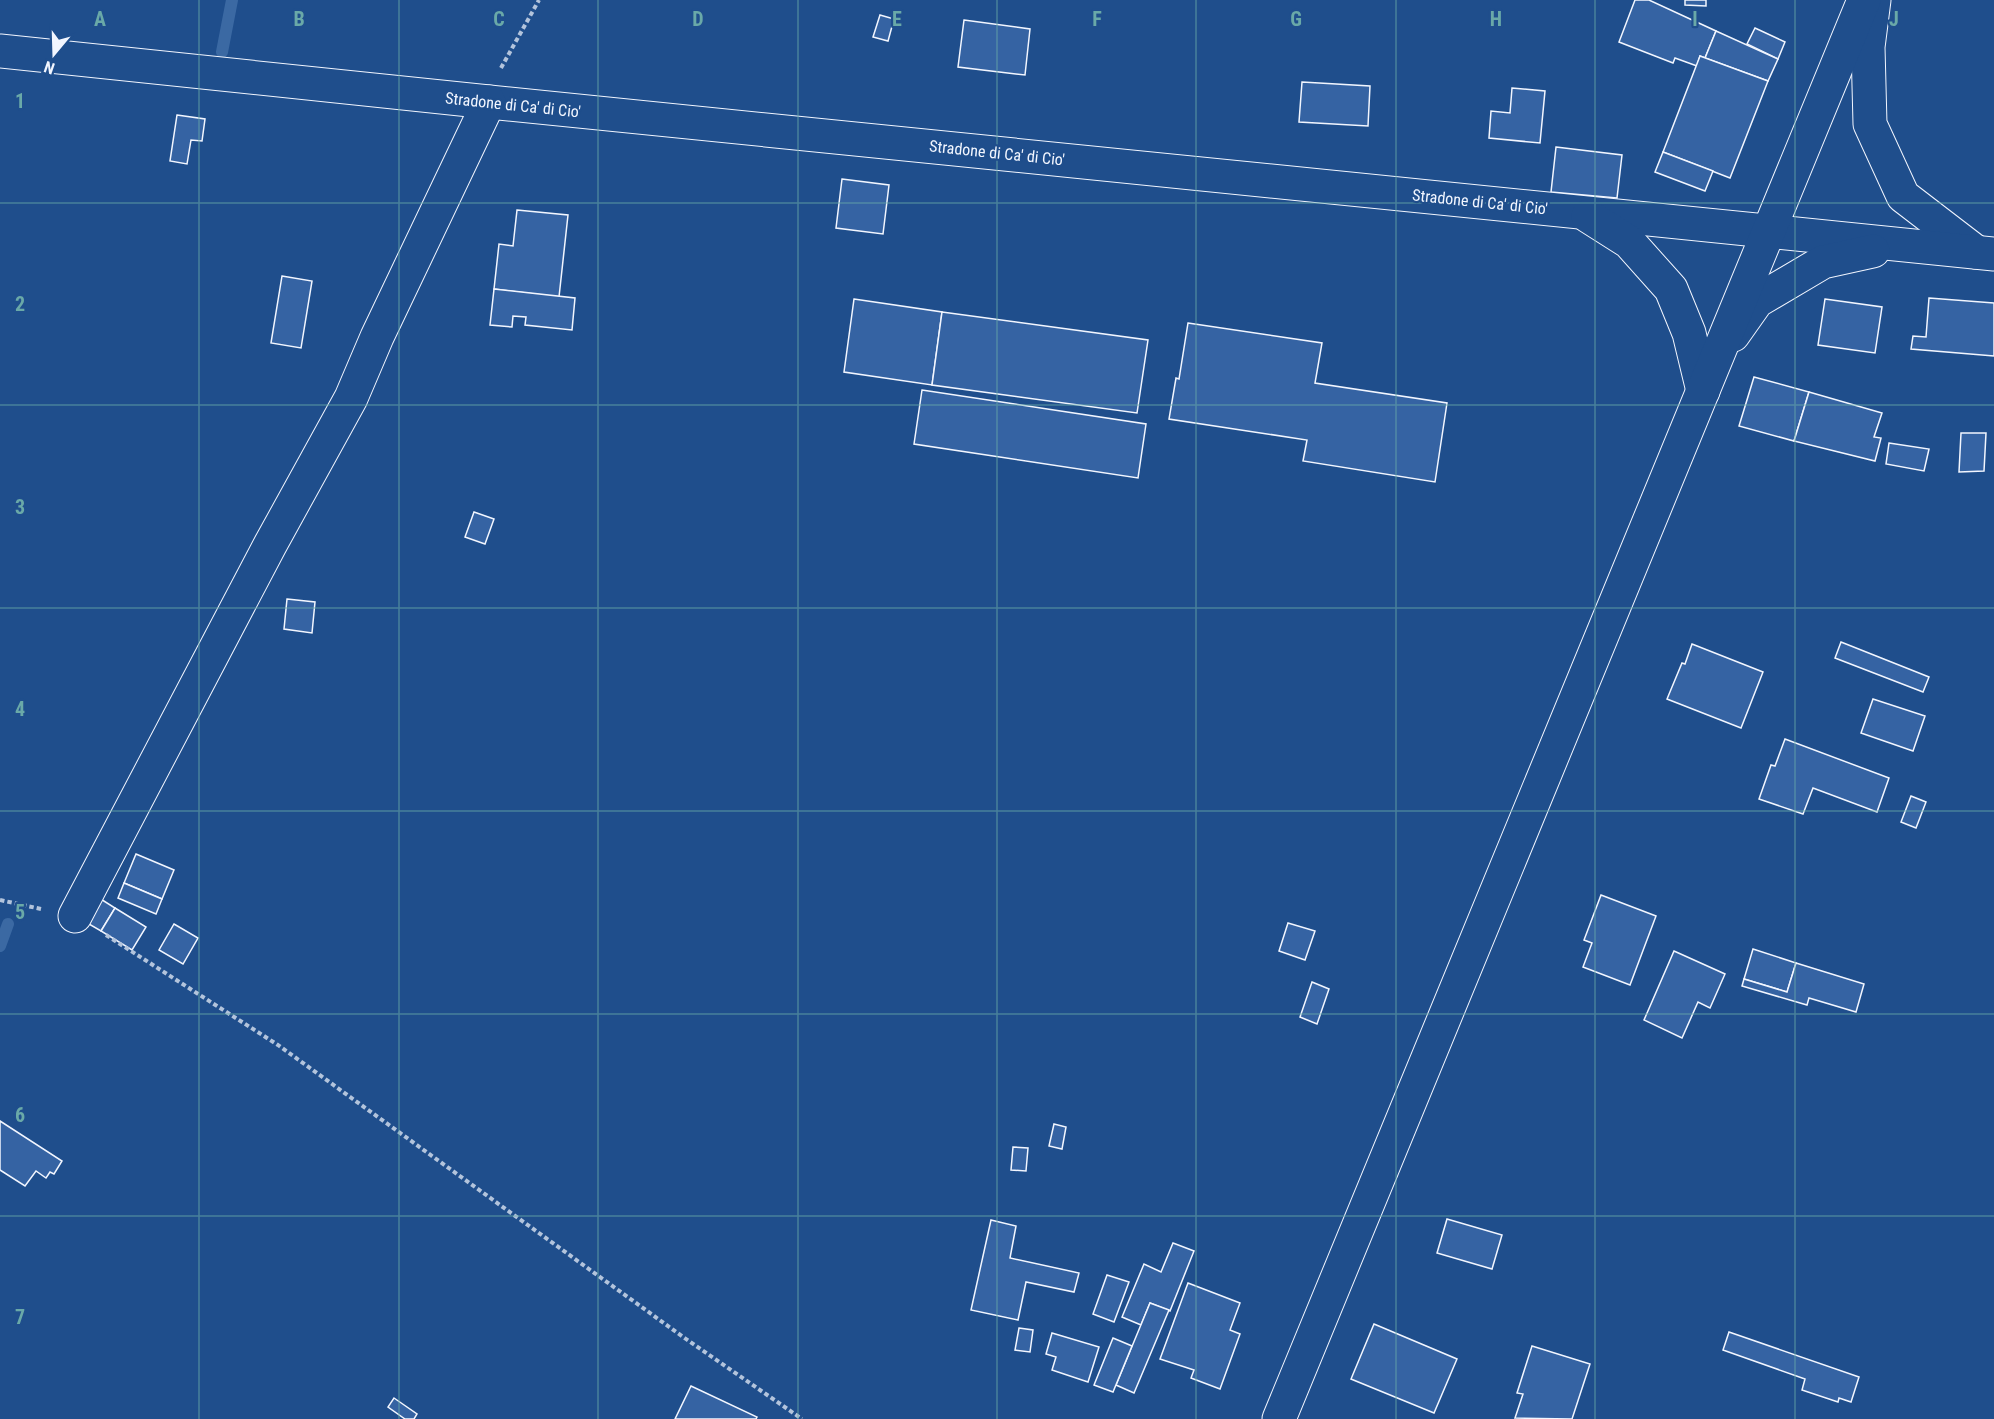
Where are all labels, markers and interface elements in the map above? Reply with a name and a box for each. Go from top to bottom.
text: A [94,7,106,31]
text: B [293,7,305,31]
text: C [493,7,505,31]
text: D [692,7,704,31]
text: E [892,7,902,31]
text: F [1092,7,1102,31]
text: G [1290,7,1302,31]
text: H [1490,7,1502,31]
text: I [1692,7,1698,31]
text: J [1889,7,1899,31]
north arrow [24,24,84,84]
text: N [42,57,57,78]
street label: Stradone di Ca' di Cio' [444,88,582,122]
text: 1 [15,89,25,113]
street label: Stradone di Ca' di Cio' [928,136,1066,170]
street label: Stradone di Ca' di Cio' [1411,185,1549,219]
text: 2 [15,292,25,316]
text: 3 [15,495,25,519]
text: 4 [15,697,25,721]
text: 5 [15,900,25,924]
text: 6 [15,1103,25,1127]
text: 7 [15,1305,25,1329]

